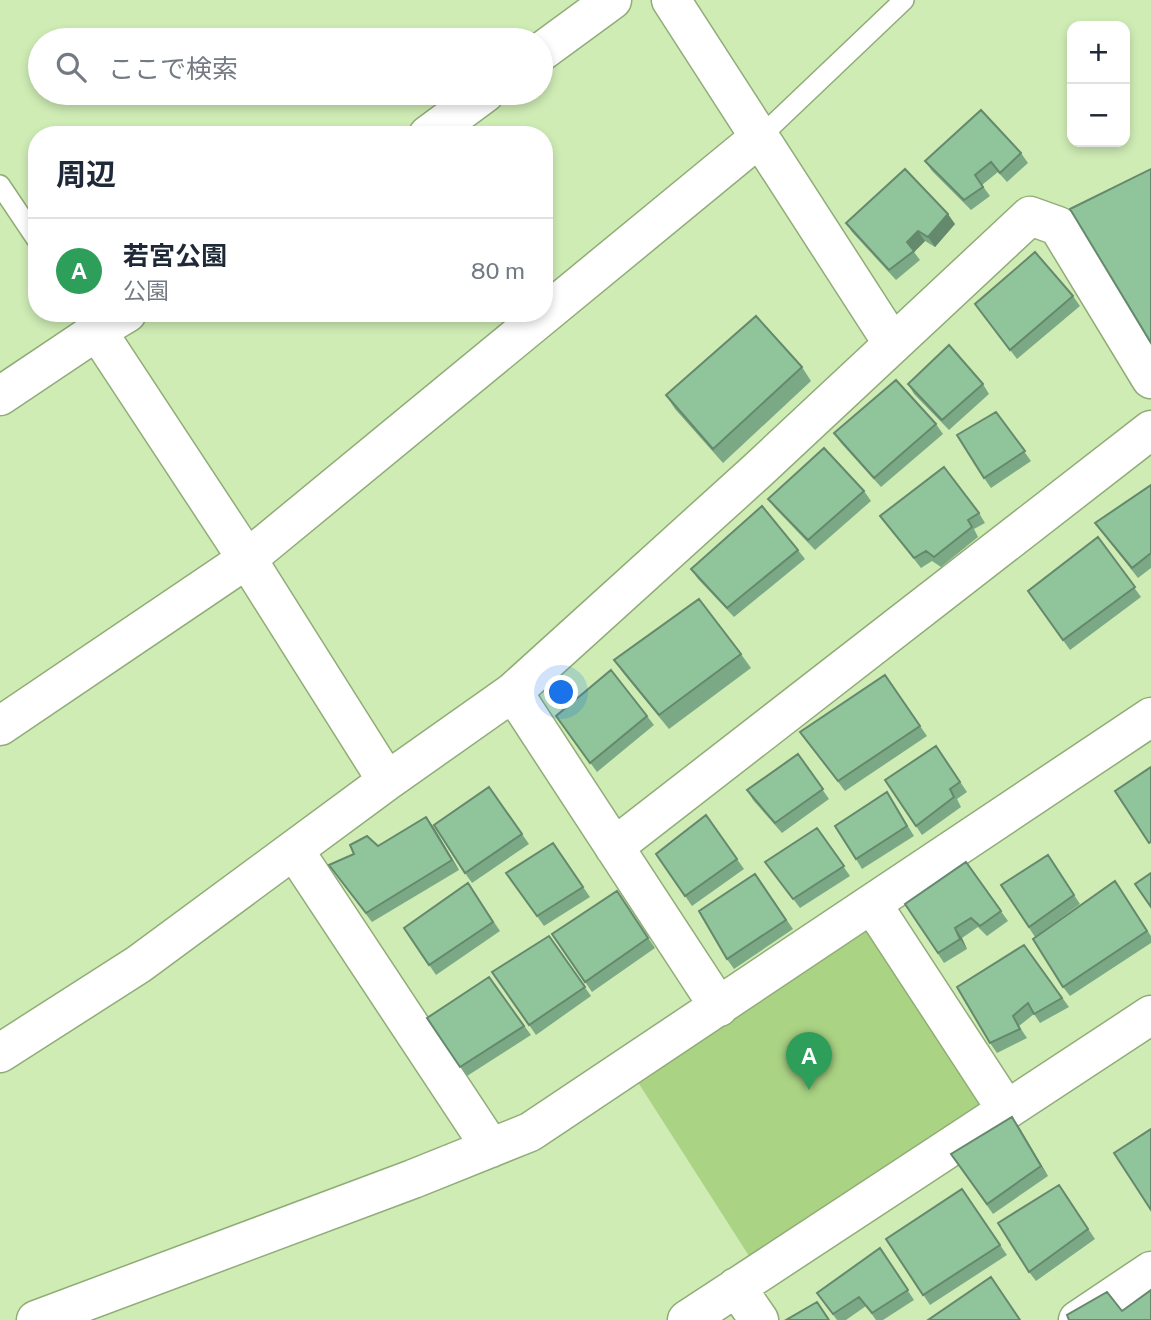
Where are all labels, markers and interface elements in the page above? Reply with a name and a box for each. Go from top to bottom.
map controls [1067,21,1130,147]
button: + [1067,21,1130,84]
search box [28,28,553,105]
icon: search [52,48,90,86]
text: ここで検索 [108,53,238,84]
button: − [1067,84,1130,147]
text: 周辺 [56,156,116,192]
text: 若宮公園 [123,240,227,271]
text: A [71,257,87,284]
text: 80 m [471,257,525,284]
text: 公園 [123,277,169,304]
your location [544,675,578,709]
pin: A [786,1032,832,1090]

